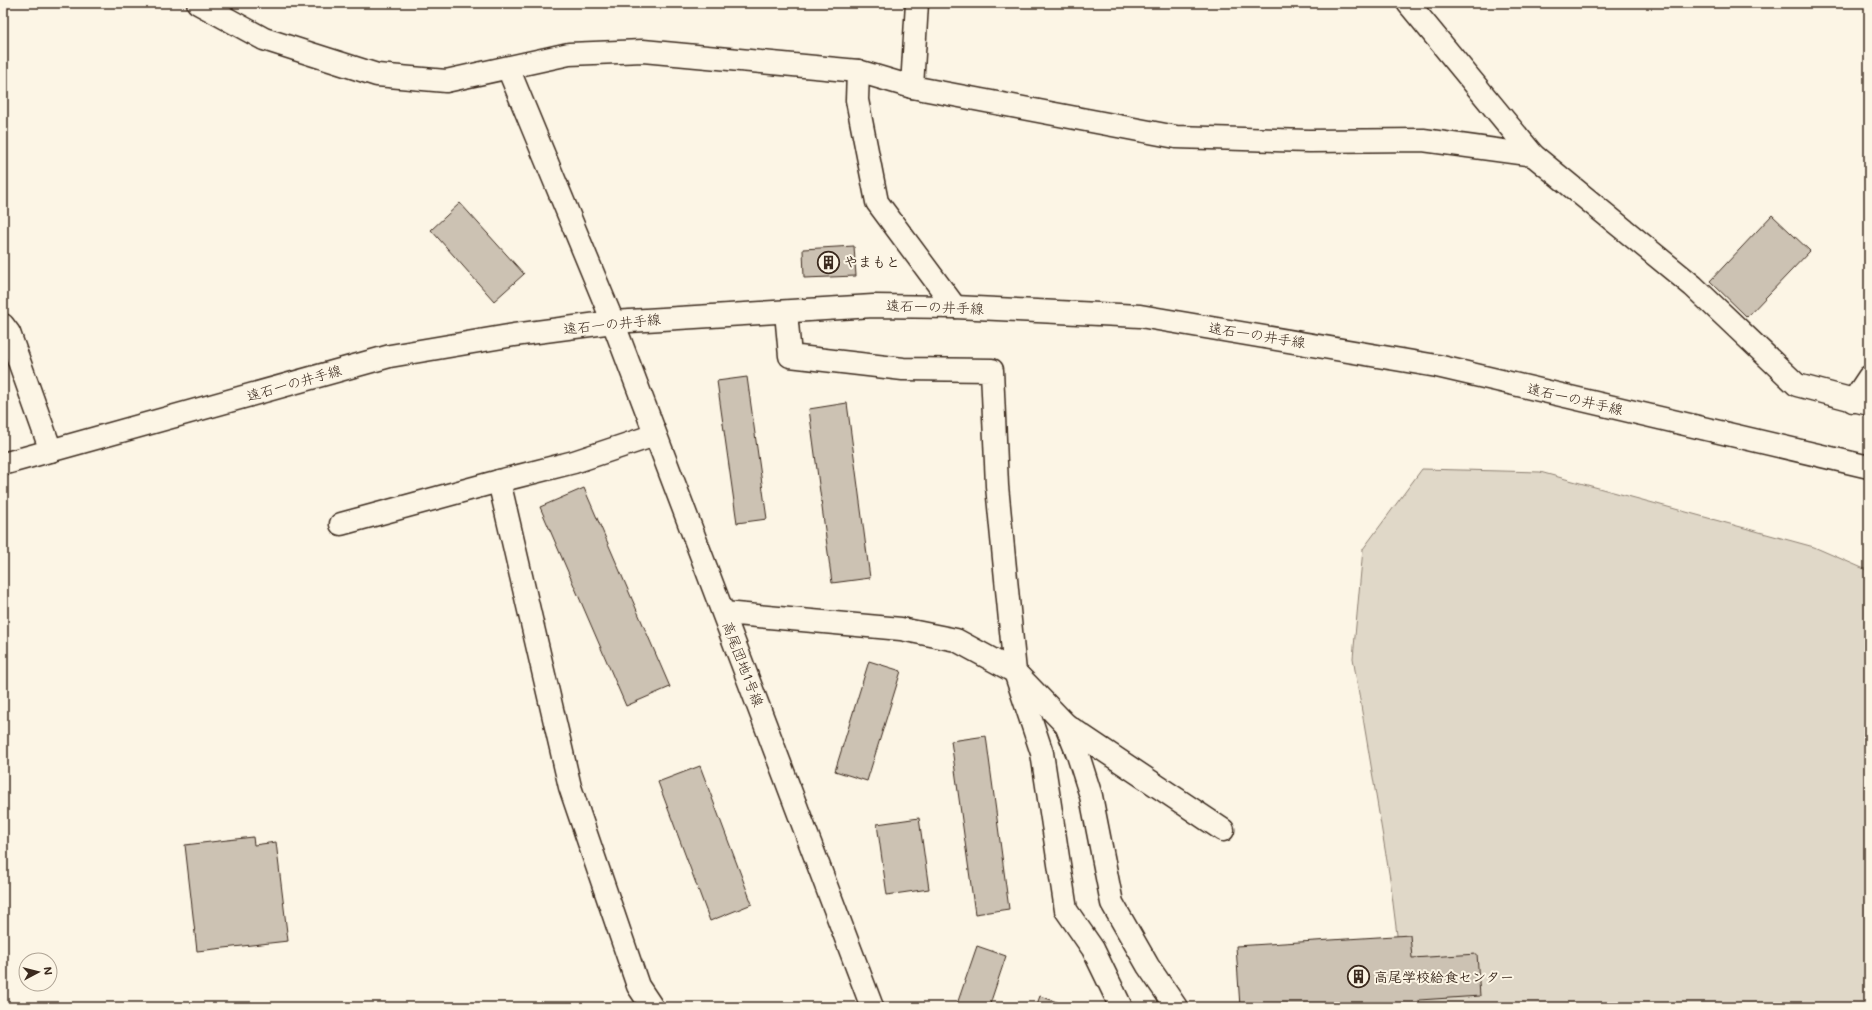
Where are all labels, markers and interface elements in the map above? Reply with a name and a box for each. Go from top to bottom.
building icon: やまもと [816,249,842,275]
place label: やまもと [844,252,900,271]
street label: 遠石一の井手線 [886,295,984,318]
street label: 遠石一の井手線 [562,309,662,338]
street label: 遠石一の井手線 [1207,317,1307,352]
street label: 遠石一の井手線 [244,360,344,405]
street label: 遠石一の井手線 [1525,378,1625,419]
street label: 高尾団地1号線 [718,618,769,709]
north arrow [18,952,58,992]
building icon: 高尾学校給食センター [1345,964,1371,990]
text: N [40,966,56,976]
place label: 高尾学校給食センター [1374,967,1514,986]

